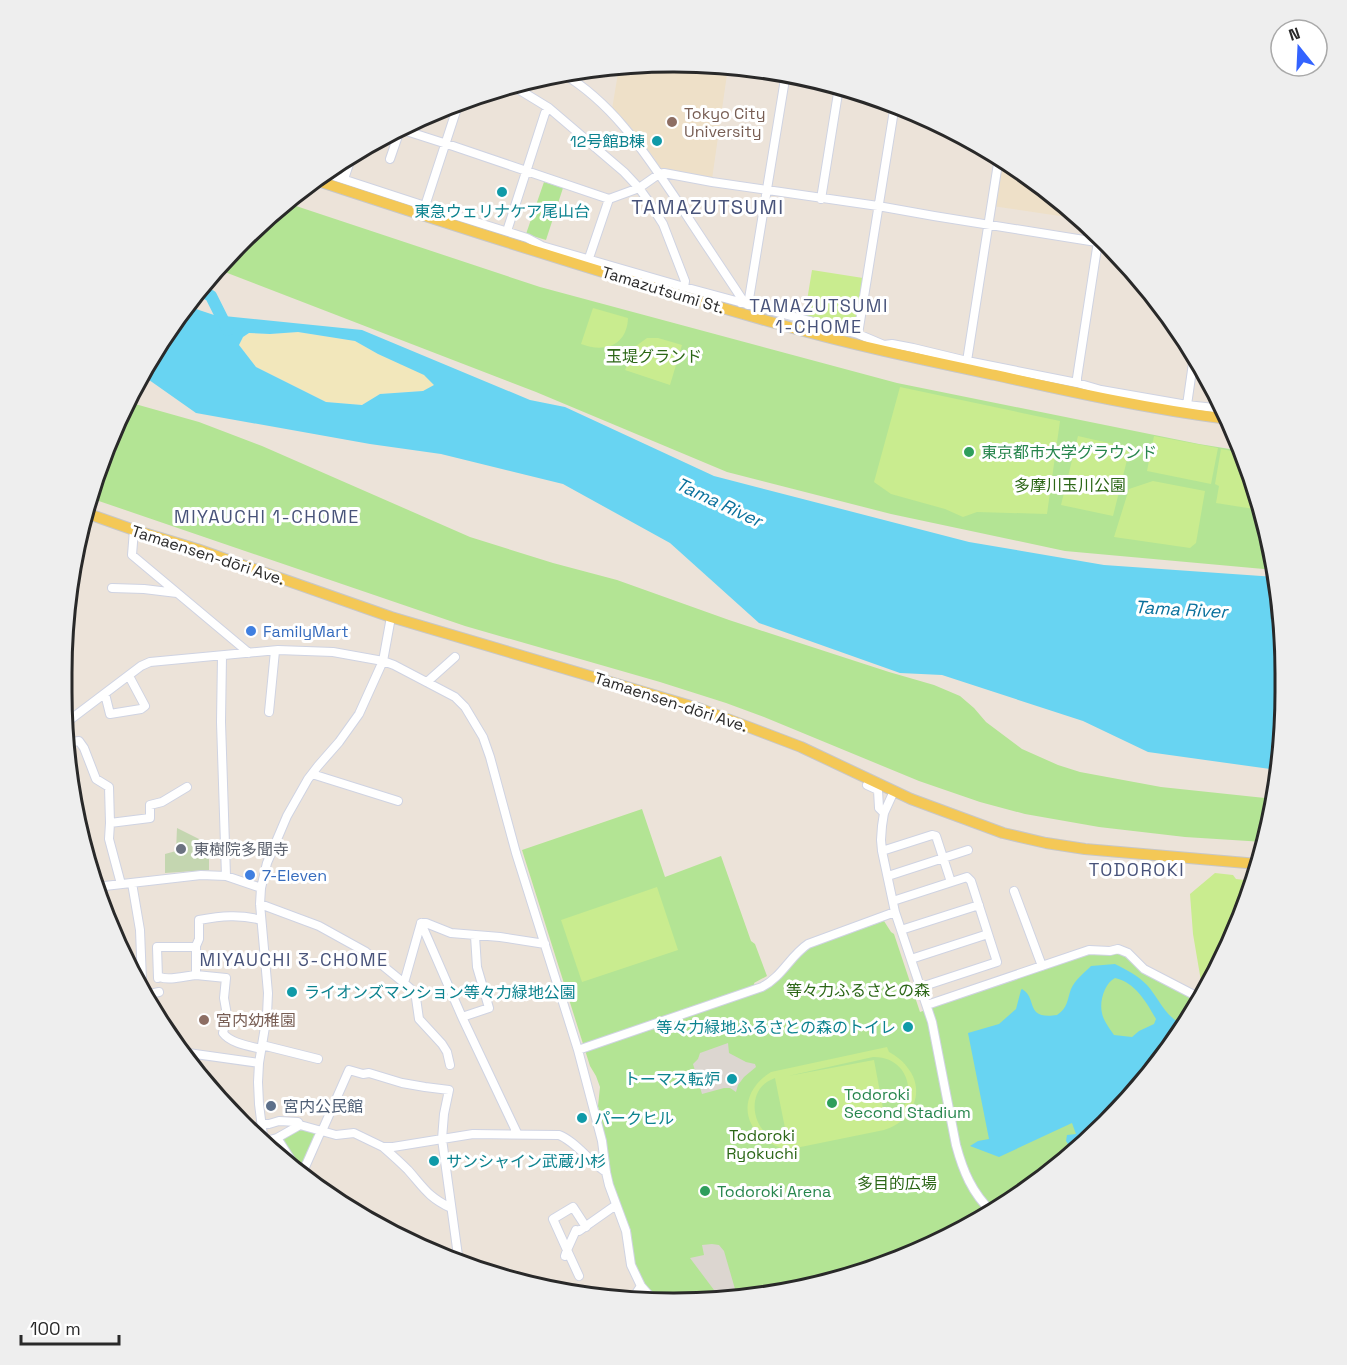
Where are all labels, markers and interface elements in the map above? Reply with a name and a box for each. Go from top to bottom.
north arrow [1269,18,1329,78]
text: N [1286,23,1303,46]
place label: Tokyo City University [684,103,765,142]
marker: Tokyo City University [665,115,679,129]
place label: 12号館B棟 [570,131,645,152]
marker: 12号館B棟 [650,134,664,148]
marker: 東急ウェリナケア尾山台 [495,185,509,199]
district label: TAMAZUTSUMI [631,194,785,220]
place label: 東急ウェリナケア尾山台 [414,201,590,222]
street label: Tamazutsumi St. [599,261,727,319]
district label: TAMAZUTSUMI 1-CHOME [749,294,889,338]
park label: 玉堤グランド [606,346,702,367]
place label: 東京都市大学グラウンド [981,442,1157,463]
marker: 東京都市大学グラウンド [962,445,976,459]
water label: Tama River [672,472,768,533]
park label: 多摩川玉川公園 [1014,475,1126,496]
district label: MIYAUCHI 1-CHOME [174,505,360,528]
street label: Tamaensen-dōri Ave. [129,520,287,590]
water label: Tama River [1134,595,1230,623]
place label: FamilyMart [263,621,349,642]
marker: FamilyMart [244,624,258,638]
street label: Tamaensen-dōri Ave. [592,667,750,737]
place label: 東樹院多聞寺 [193,839,289,860]
marker: 東樹院多聞寺 [174,842,188,856]
district label: TODOROKI [1089,858,1185,881]
place label: 7-Eleven [262,865,327,886]
marker: 7-Eleven [243,868,257,882]
district label: MIYAUCHI 3-CHOME [199,948,389,971]
park label: 等々力ふるさとの森 [786,980,930,1001]
place label: ライオンズマンション等々力緑地公園 [304,982,576,1003]
marker: ライオンズマンション等々力緑地公園 [285,985,299,999]
place label: 宮内幼稚園 [216,1010,296,1031]
marker: 宮内幼稚園 [197,1013,211,1027]
place label: 等々力緑地ふるさとの森のトイレ [656,1017,896,1038]
marker: 等々力緑地ふるさとの森のトイレ [901,1020,915,1034]
place label: トーマス転炉 [624,1069,720,1090]
marker: トーマス転炉 [725,1072,739,1086]
place label: Todoroki Second Stadium [844,1084,971,1123]
place label: 宮内公民館 [283,1096,363,1117]
marker: Todoroki Second Stadium [825,1096,839,1110]
marker: 宮内公民館 [264,1099,278,1113]
place label: パークヒル [594,1108,674,1129]
marker: パークヒル [575,1111,589,1125]
park label: Todoroki Ryokuchi [726,1125,798,1164]
place label: サンシャイン武蔵小杉 [446,1151,606,1172]
marker: サンシャイン武蔵小杉 [427,1154,441,1168]
park label: 多目的広場 [857,1173,937,1194]
place label: Todoroki Arena [717,1181,831,1202]
marker: Todoroki Arena [698,1184,712,1198]
scale bar [21,1308,118,1346]
text: 100 m [30,1317,81,1340]

